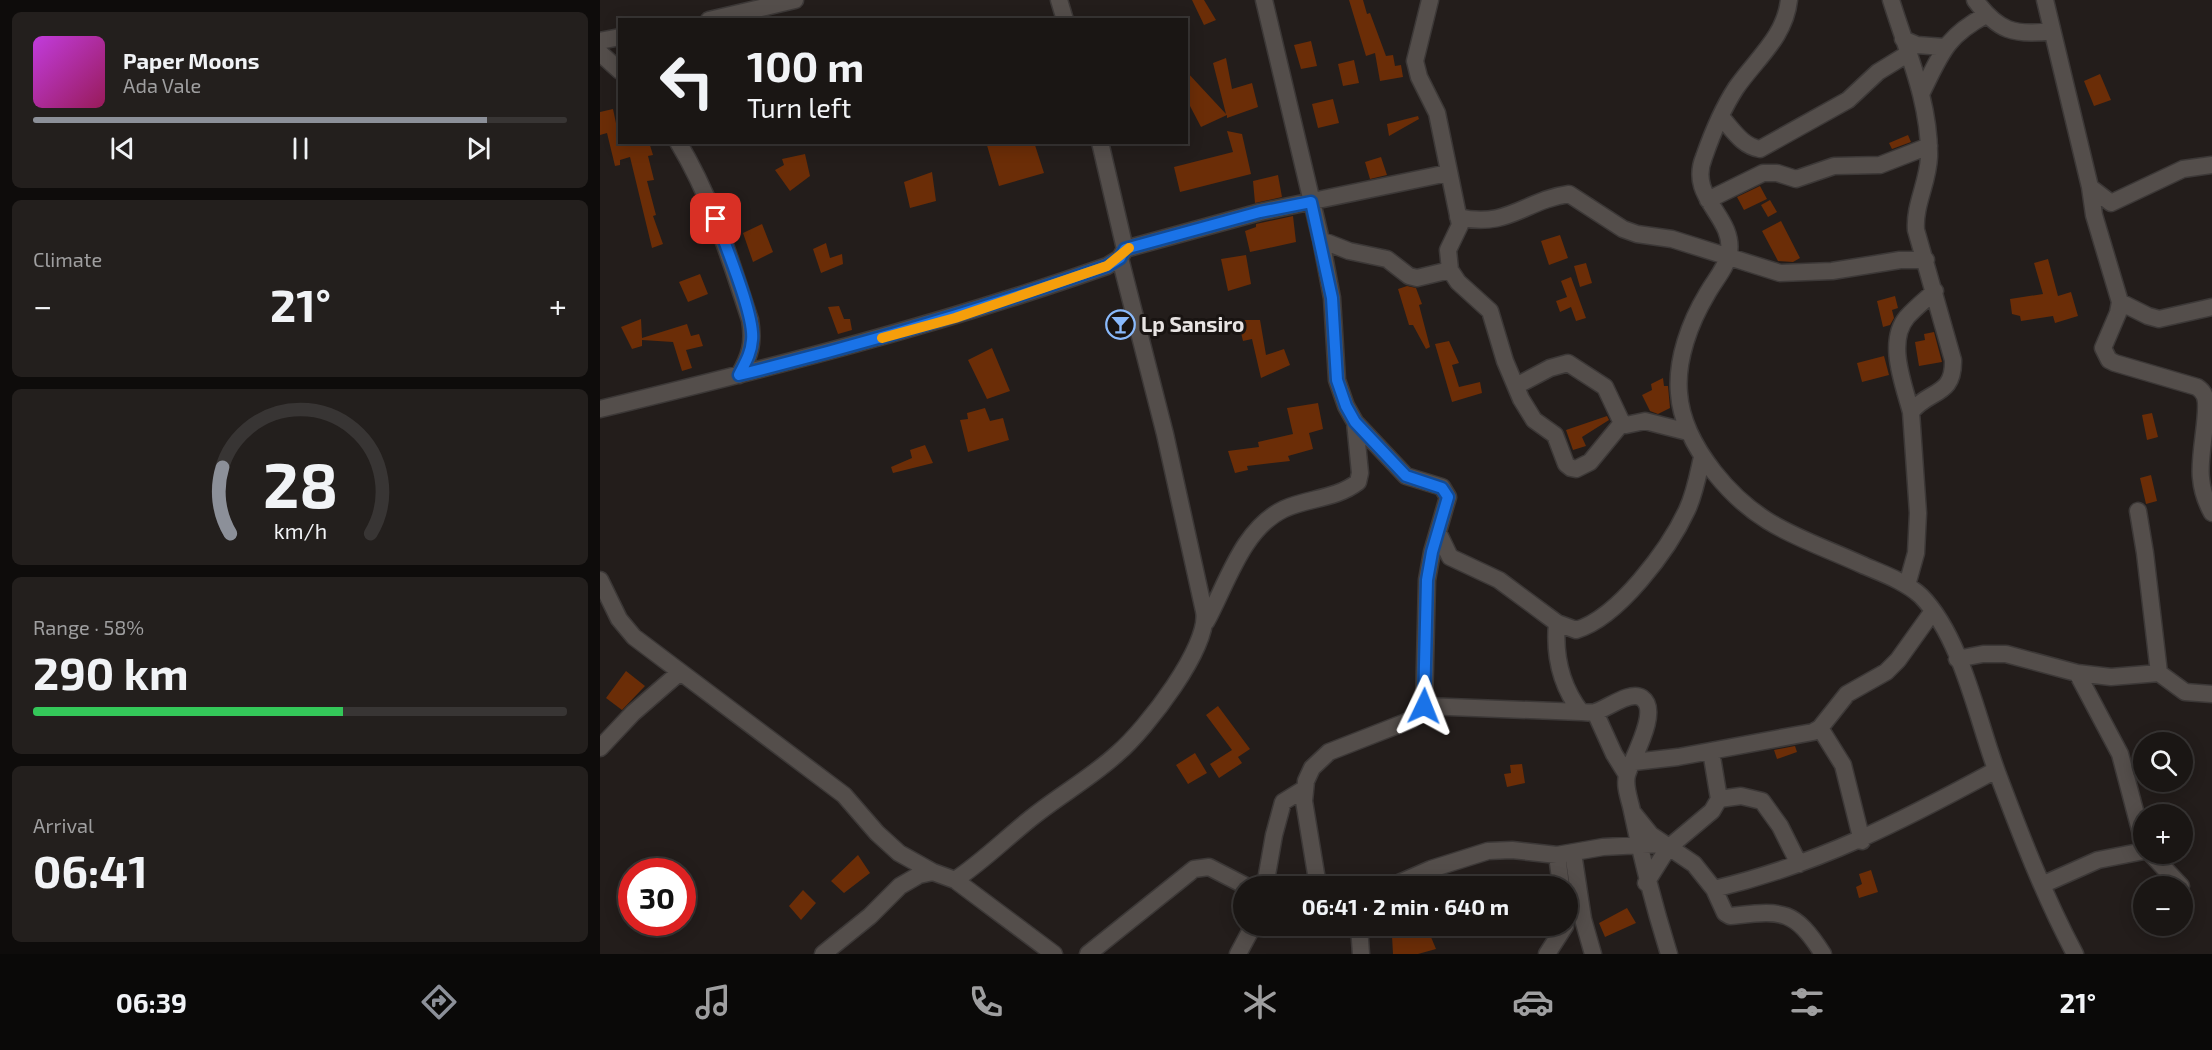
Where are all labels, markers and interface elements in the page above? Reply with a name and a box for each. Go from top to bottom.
text: 100 m [747,40,864,90]
icon: left [648,42,726,120]
text: Paper Moons [123,47,259,73]
text: Ada Vale [123,73,201,97]
text: Turn left [747,91,851,123]
icon: previous [106,132,139,165]
icon: pause [284,132,317,165]
icon: next [462,132,495,165]
pin [690,193,741,244]
icon: arrive [699,202,732,235]
text: Climate [33,247,102,271]
text: 21° [270,277,331,331]
text: − [33,285,52,325]
text: + [549,285,567,325]
bar icon: Lp Sansiro [1104,309,1136,341]
place label: Lp Sansiro [1141,311,1244,336]
text: 28 [262,446,338,521]
text: km/h [273,518,327,543]
text: Range · 58% [33,615,144,639]
text: 290 km [33,645,189,699]
position arrow [1392,674,1456,738]
map controls [2133,732,2193,936]
button: search [2133,732,2193,792]
button: + [2133,804,2193,864]
text: Arrival [33,813,94,837]
text: 06:41 [33,843,148,897]
speed limit sign: 30 [618,858,696,936]
button: − [2133,876,2193,936]
text: 06:41 · 2 min · 640 m [1302,893,1509,919]
icon: directions [418,981,460,1023]
icon: music [692,981,734,1023]
icon: phone [965,981,1007,1023]
icon: climate [1239,981,1281,1023]
icon: car [1512,981,1554,1023]
icon: filters [1786,981,1828,1023]
text: 06:39 [116,986,187,1018]
text: 21° [2060,986,2096,1018]

